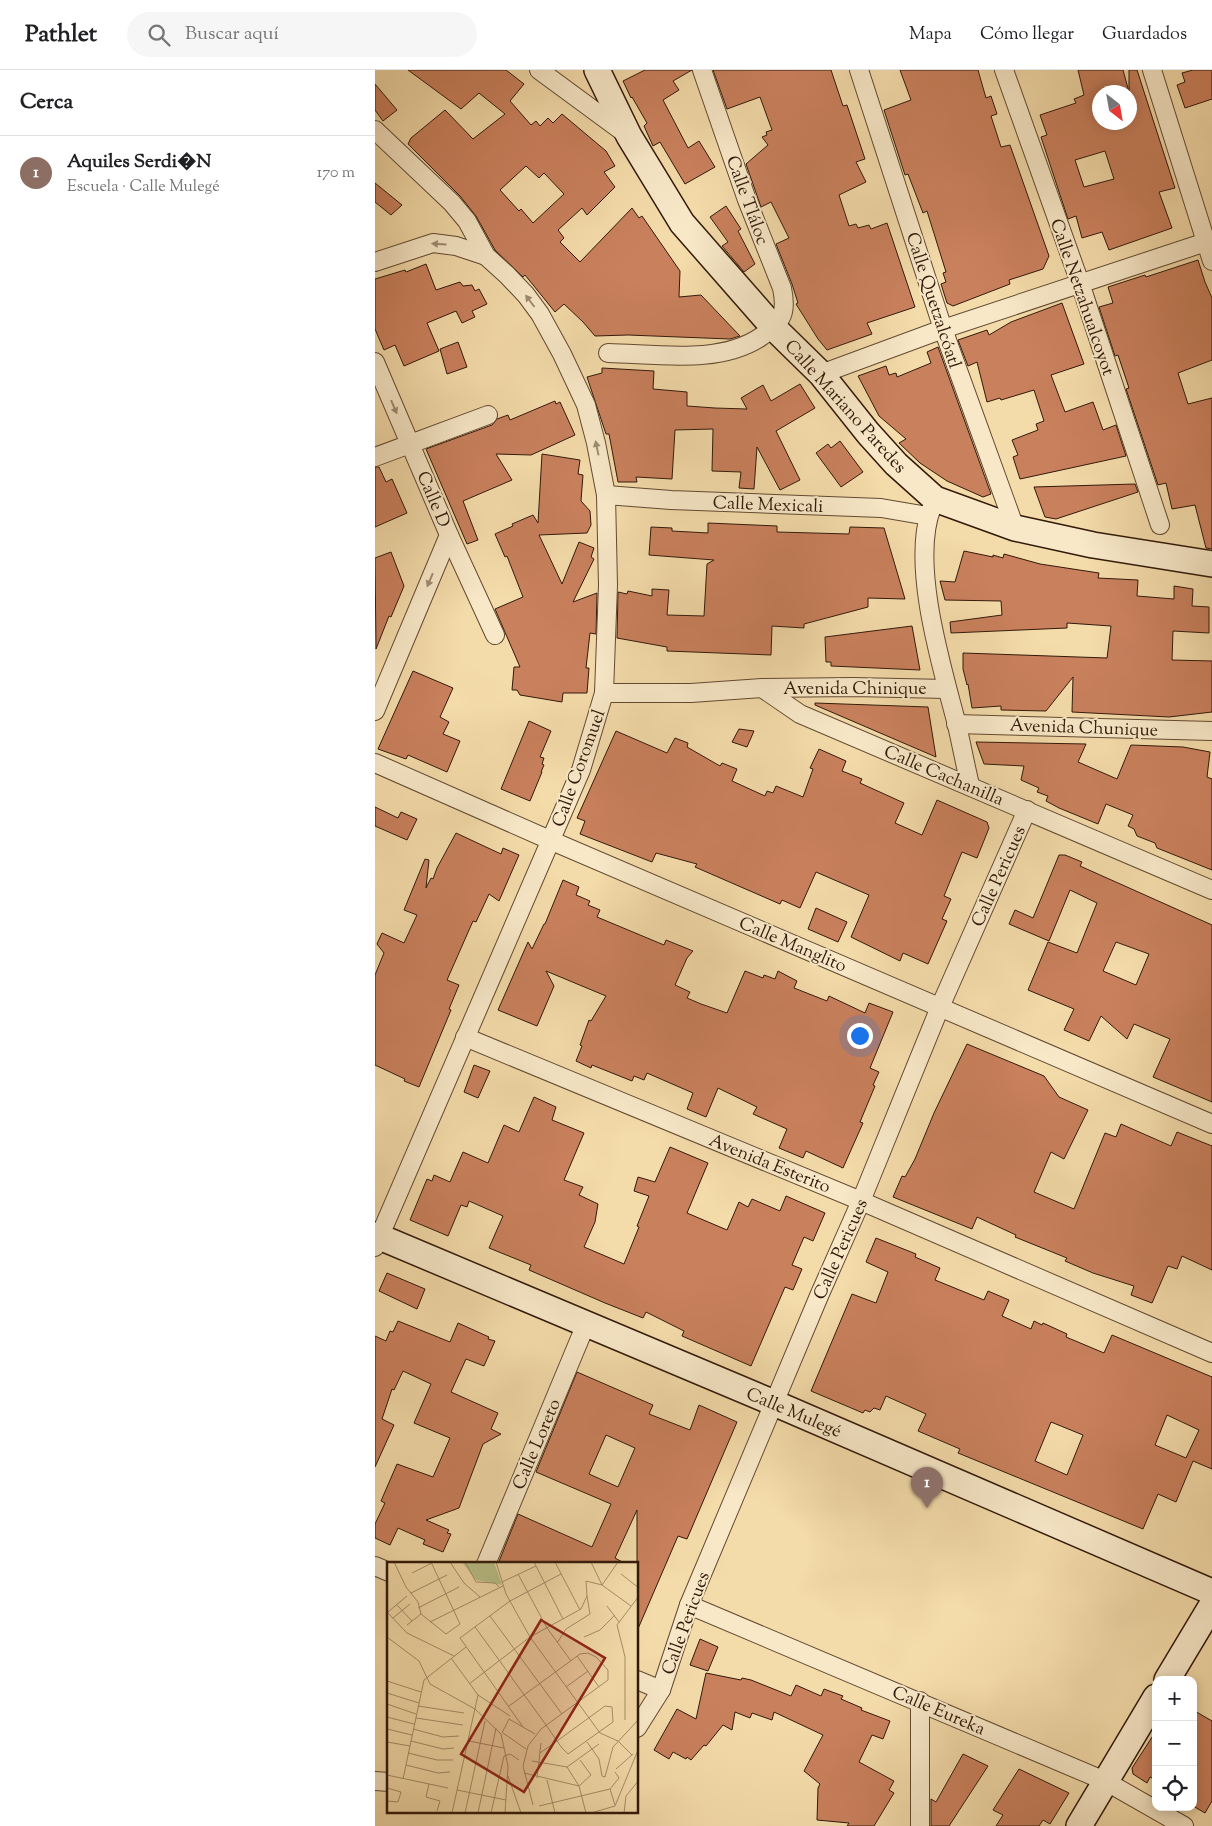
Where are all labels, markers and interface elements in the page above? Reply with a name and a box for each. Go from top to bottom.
search box [127,12,477,57]
text: Pathlet [25,18,97,52]
icon: search [145,21,173,49]
text: Buscar aquí [185,21,279,48]
text: Mapa [909,22,952,48]
text: Cómo llegar [980,22,1074,48]
text: Guardados [1102,22,1187,48]
north arrow [1092,85,1137,130]
text: Cerca [20,88,73,118]
text: Aquiles Serdi�N [67,149,211,176]
street label: Calle Tláloc [718,152,774,249]
text: 1 [33,162,39,185]
text: 170 m [317,162,355,185]
text: Escuela · Calle Mulegé [67,176,220,199]
street label: Calle Netzahualcoyot [1042,216,1120,380]
street label: Calle Quetzalcóatl [898,229,966,372]
one-way arrow [431,240,447,248]
one-way arrow [524,295,535,308]
street label: Calle Mariano Paredes [777,335,912,480]
one-way arrow [391,400,399,414]
one-way arrow [592,439,600,455]
street label: Calle D [409,468,456,532]
street label: Calle Mexicali [712,491,824,521]
one-way arrow [426,572,434,587]
street label: Avenida Chinique [783,677,927,703]
street label: Calle Coromuel [547,706,613,831]
street label: Avenida Chunique [1009,713,1159,745]
street label: Calle Cachanilla [879,740,1007,814]
street label: Calle Pericues [966,822,1034,932]
street label: Calle Manglito [734,911,850,980]
your location [847,1023,873,1049]
street label: Avenida Esterito [705,1129,834,1201]
street label: Calle Pericues [808,1195,876,1305]
street label: Calle Mulegé [741,1382,845,1446]
street label: Calle Loreto [507,1395,569,1494]
pin: 1 [911,1467,943,1508]
inset map [387,1562,639,1814]
street label: Calle Pericues [656,1568,718,1679]
map controls [1152,1676,1197,1811]
button: + [1152,1676,1197,1721]
street label: Calle Eureka [888,1681,989,1743]
button: − [1152,1721,1197,1766]
button: locate [1152,1766,1197,1811]

